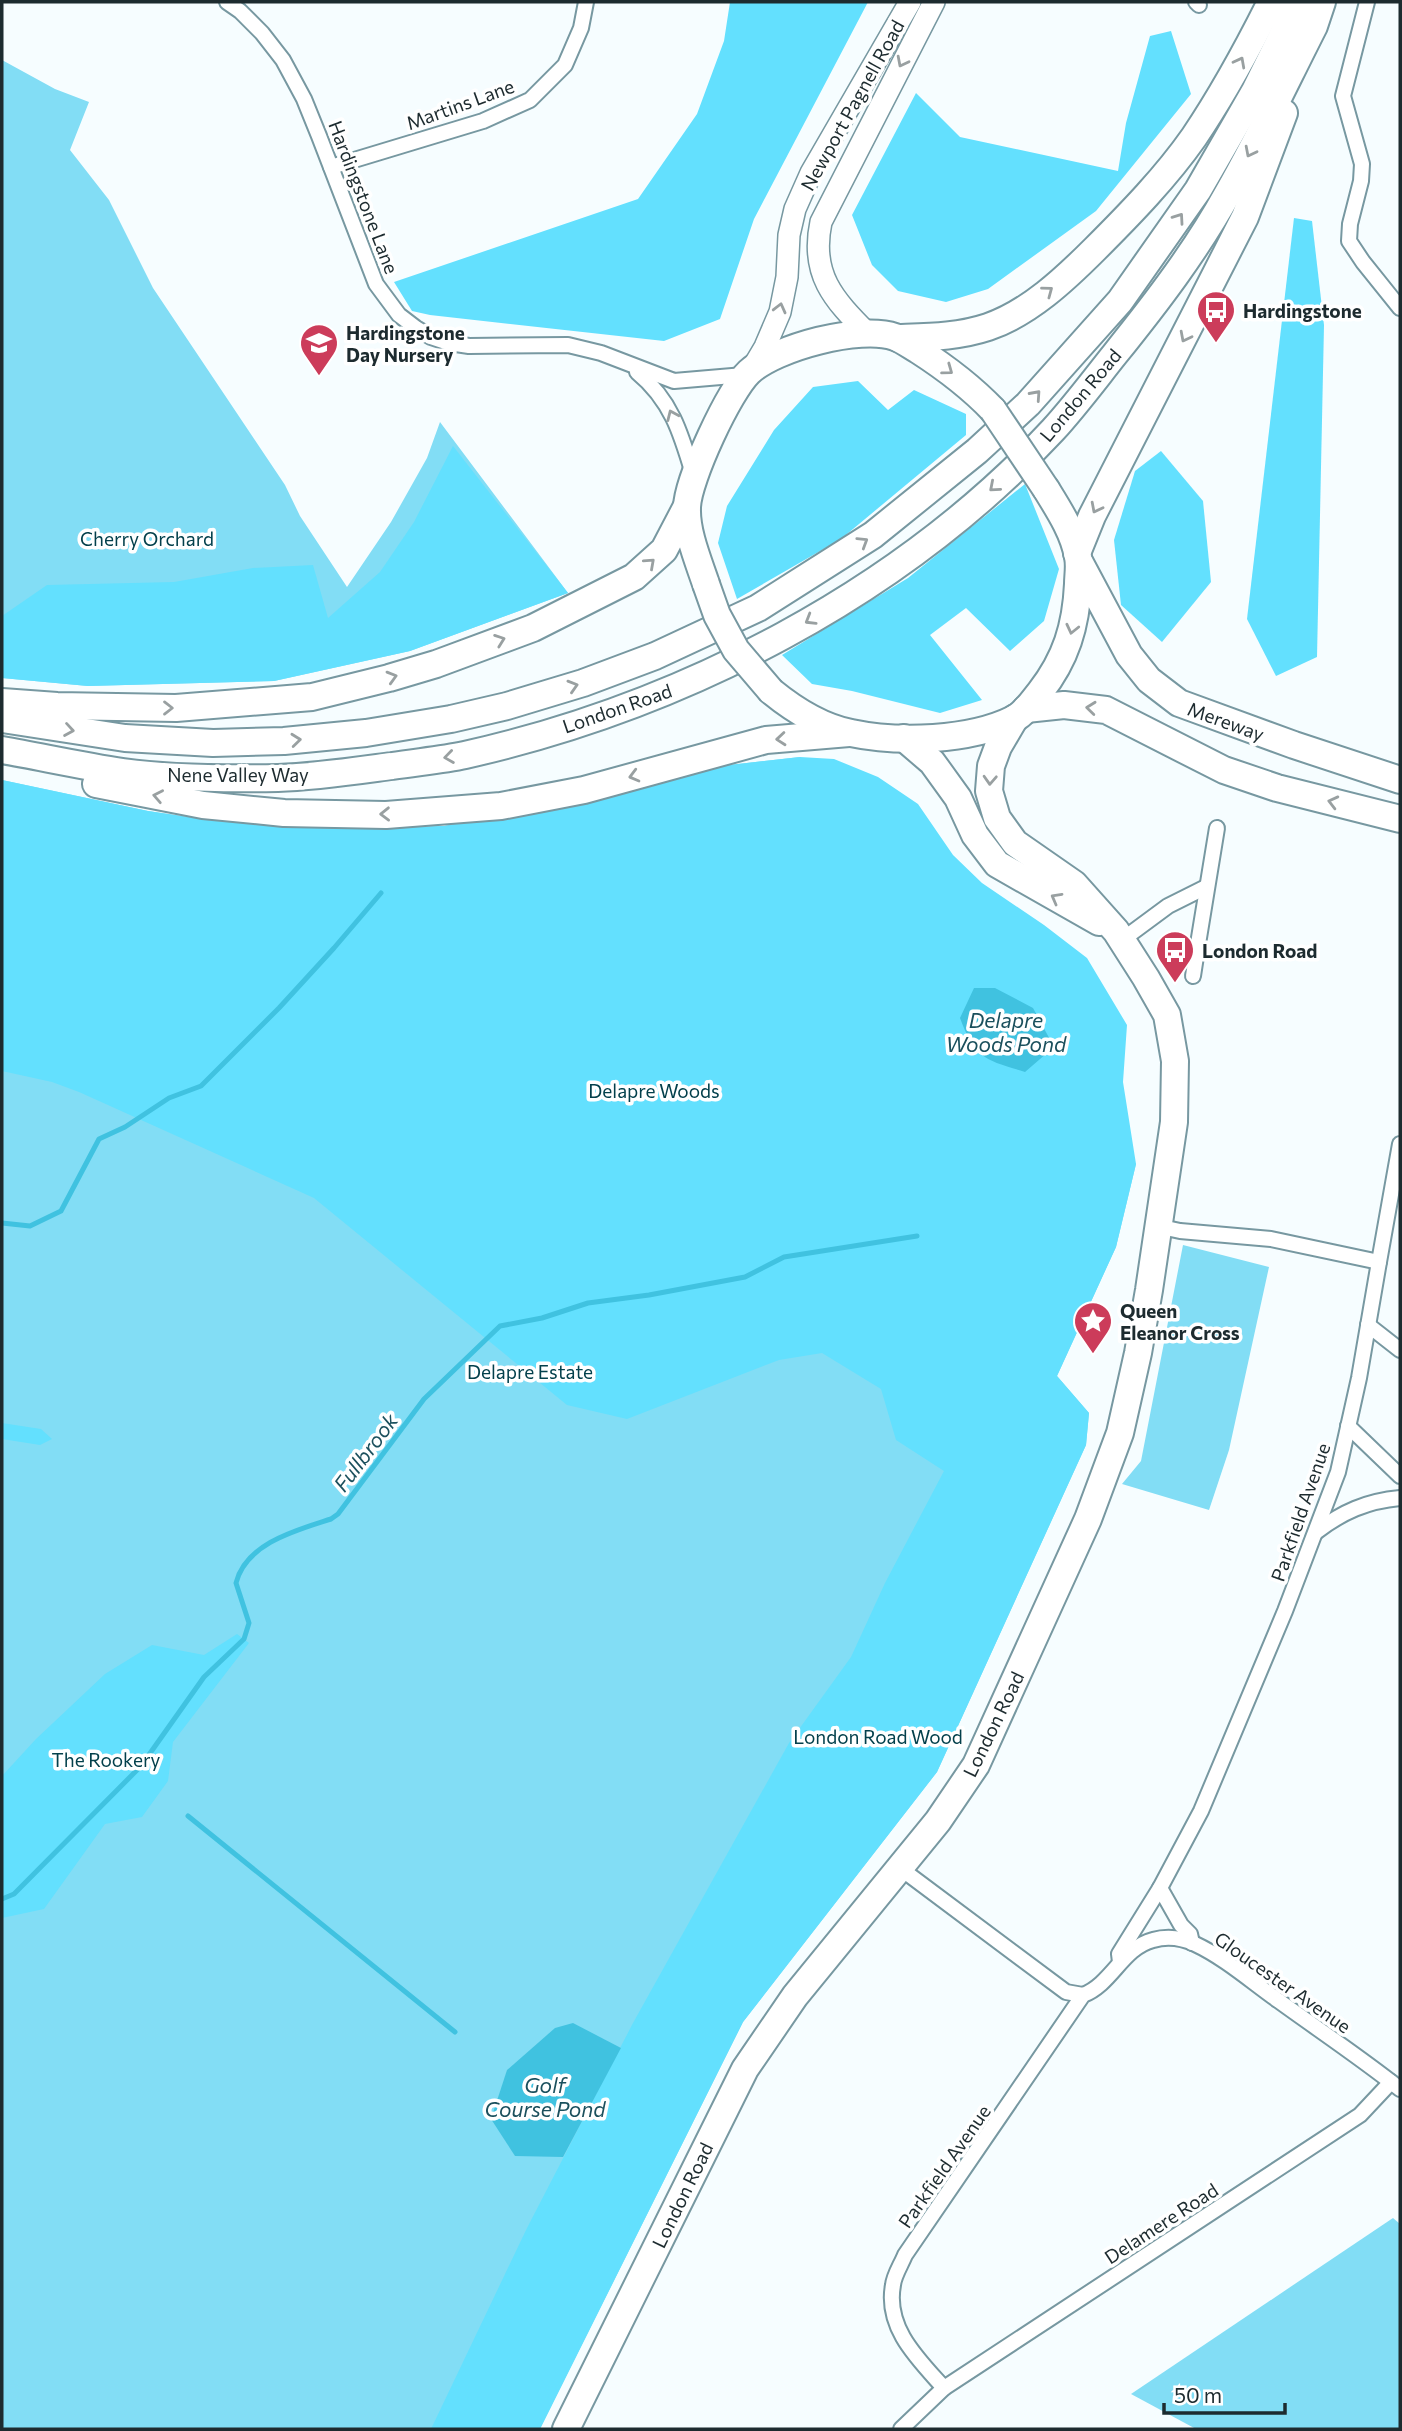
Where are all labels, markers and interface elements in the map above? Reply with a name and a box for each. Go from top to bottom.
street label: Newport Pagnell Road [795,16,909,194]
one-way arrow [897,55,911,67]
one-way arrow [1232,57,1245,69]
street label: Martins Lane [403,74,517,134]
street label: Hardingstone Lane [324,117,404,277]
one-way arrow [1244,145,1258,157]
one-way arrow [1171,213,1183,226]
one-way arrow [1040,287,1053,299]
bus stop icon: Hardingstone [1195,289,1237,344]
place label: Hardingstone [1243,299,1362,322]
one-way arrow [772,302,786,314]
place label: Hardingstone Day Nursery [346,321,465,366]
school or university icon: Hardingstone Day Nursery [298,322,340,377]
one-way arrow [1180,330,1194,342]
street label: London Road [1034,344,1126,446]
one-way arrow [940,362,953,374]
one-way arrow [1028,390,1040,403]
one-way arrow [666,410,680,423]
one-way arrow [989,479,1002,491]
one-way arrow [1091,501,1105,514]
park label: Cherry Orchard [80,527,214,550]
one-way arrow [855,537,868,550]
one-way arrow [642,558,655,571]
one-way arrow [805,611,818,624]
one-way arrow [1066,623,1080,635]
one-way arrow [494,634,506,648]
one-way arrow [386,670,398,685]
street label: London Road [559,679,675,737]
one-way arrow [566,680,578,695]
street label: Mereway [1185,697,1268,746]
one-way arrow [163,700,174,716]
one-way arrow [1085,701,1096,716]
one-way arrow [63,722,75,737]
one-way arrow [775,731,786,746]
one-way arrow [291,733,302,748]
one-way arrow [443,750,455,765]
street label: Nene Valley Way [167,763,309,786]
one-way arrow [629,768,641,783]
one-way arrow [983,775,998,786]
one-way arrow [152,789,164,804]
one-way arrow [1328,796,1340,810]
one-way arrow [379,807,390,822]
one-way arrow [1051,893,1063,906]
bus stop icon: London Road [1154,929,1196,984]
place label: London Road [1202,939,1317,962]
water label: Delapre Woods Pond [946,1007,1067,1056]
park label: Delapre Woods [588,1079,720,1102]
place label: Queen Eleanor Cross [1120,1299,1240,1344]
place icon: Queen Eleanor Cross [1072,1300,1114,1355]
park label: Delapre Estate [467,1360,593,1383]
water label: Fullbrook [328,1408,403,1496]
street label: Parkfield Avenue [1266,1440,1334,1584]
street label: London Road [958,1668,1028,1780]
park label: London Road Wood [793,1725,963,1748]
park label: The Rookery [52,1748,161,1771]
street label: Gloucester Avenue [1210,1926,1356,2038]
water label: Golf Course Pond [485,2072,606,2121]
street label: Parkfield Avenue [893,2100,995,2232]
street label: London Road [647,2139,717,2251]
street label: Delamere Road [1100,2178,1222,2268]
scale bar [1164,2372,1285,2416]
text: 50 m [1174,2382,1222,2407]

